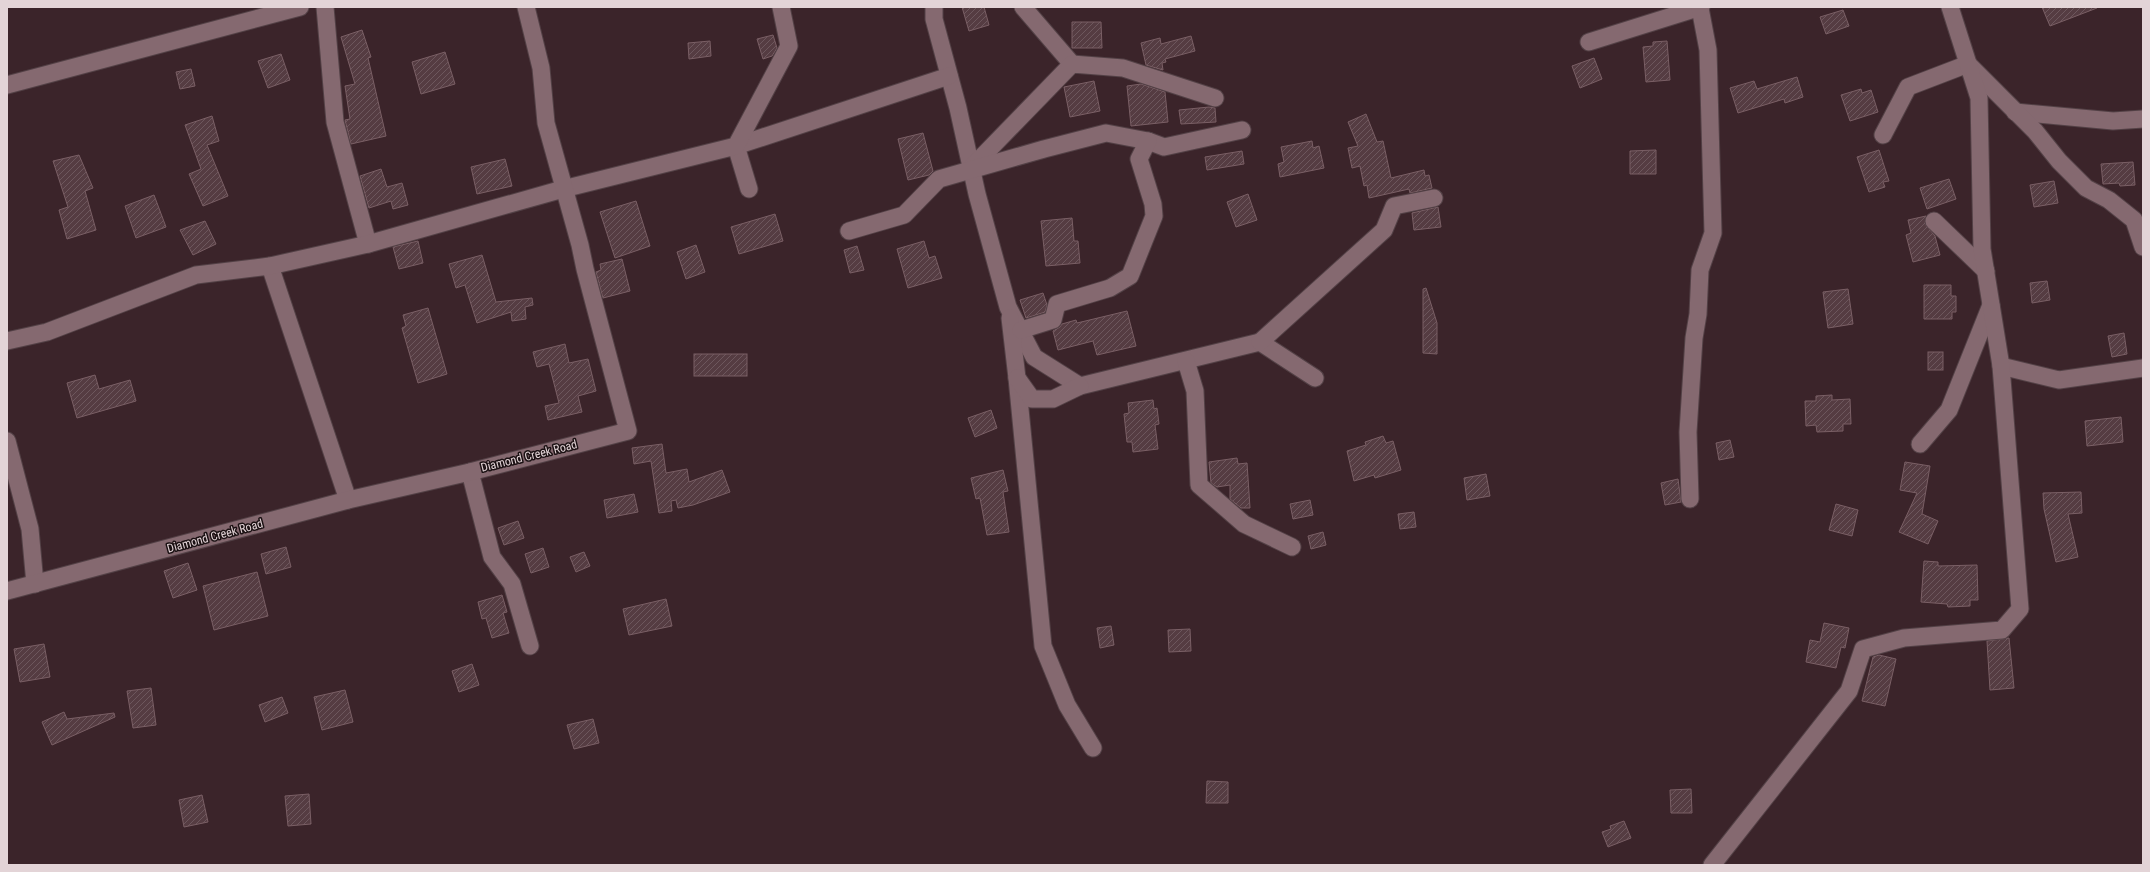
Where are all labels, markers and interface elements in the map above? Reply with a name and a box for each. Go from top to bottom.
street label: Diamond Creek Road [479,437,579,475]
street label: Diamond Creek Road [165,516,265,556]

